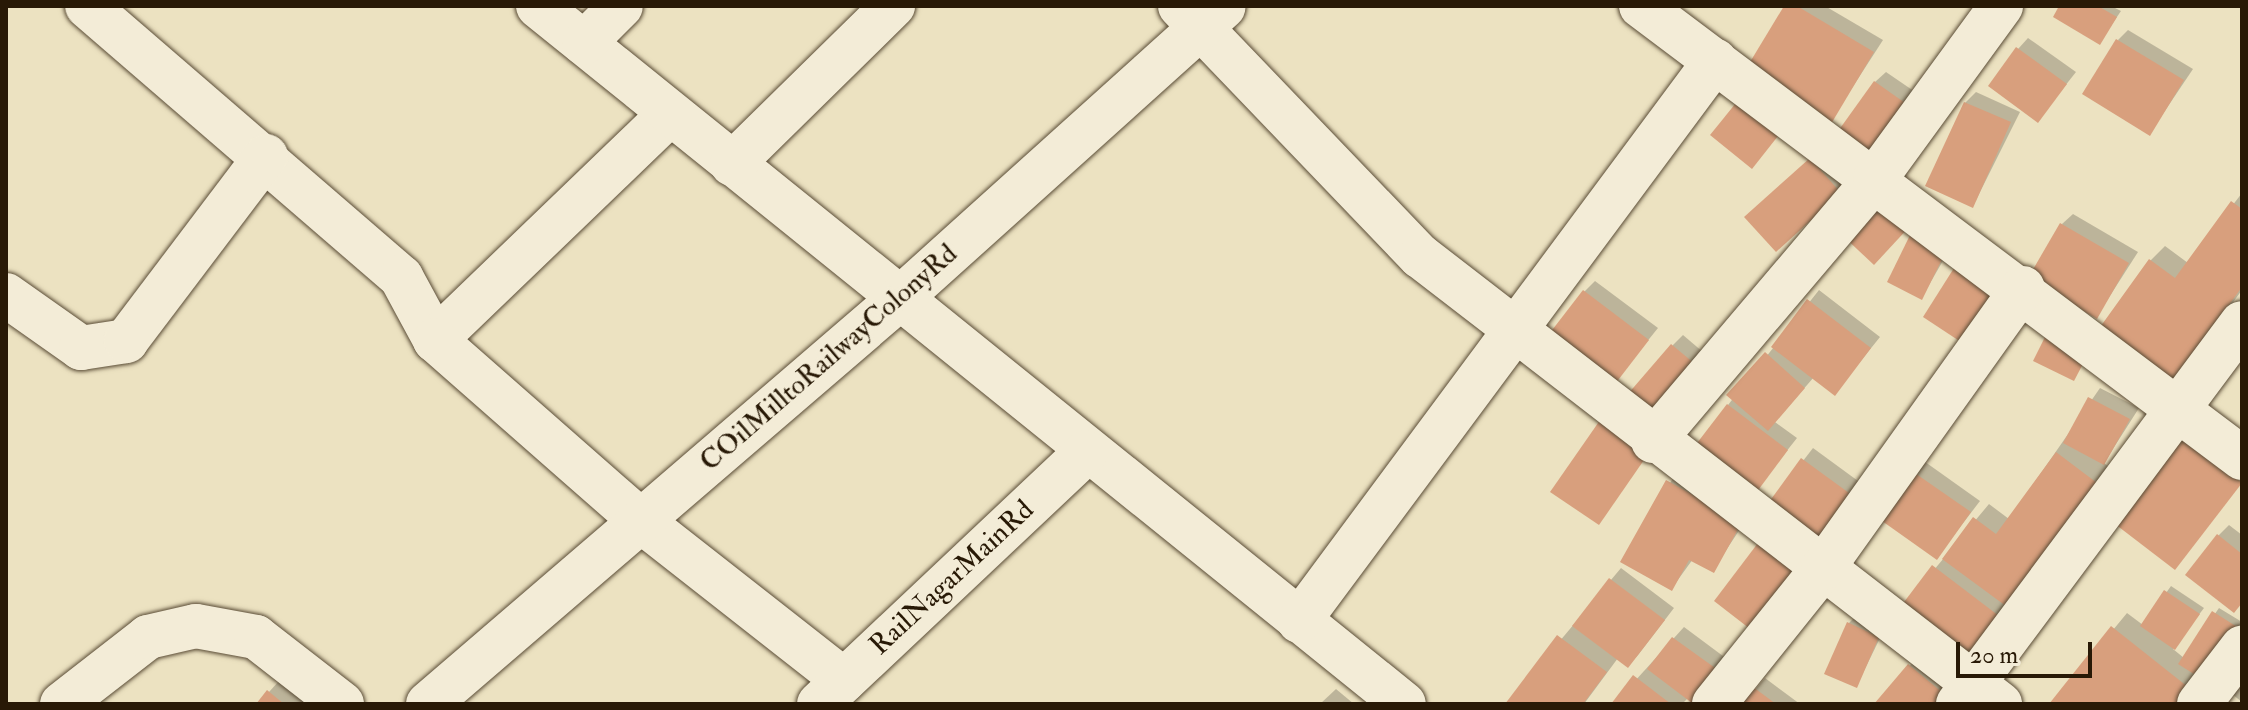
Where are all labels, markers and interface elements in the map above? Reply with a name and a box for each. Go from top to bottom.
street label: COilMilltoRailwayColonyRd [694,237,964,479]
street label: RailNagarMainRd [863,494,1041,662]
scale bar [1960,626,2096,676]
text: 20 m [1970,640,2018,671]

